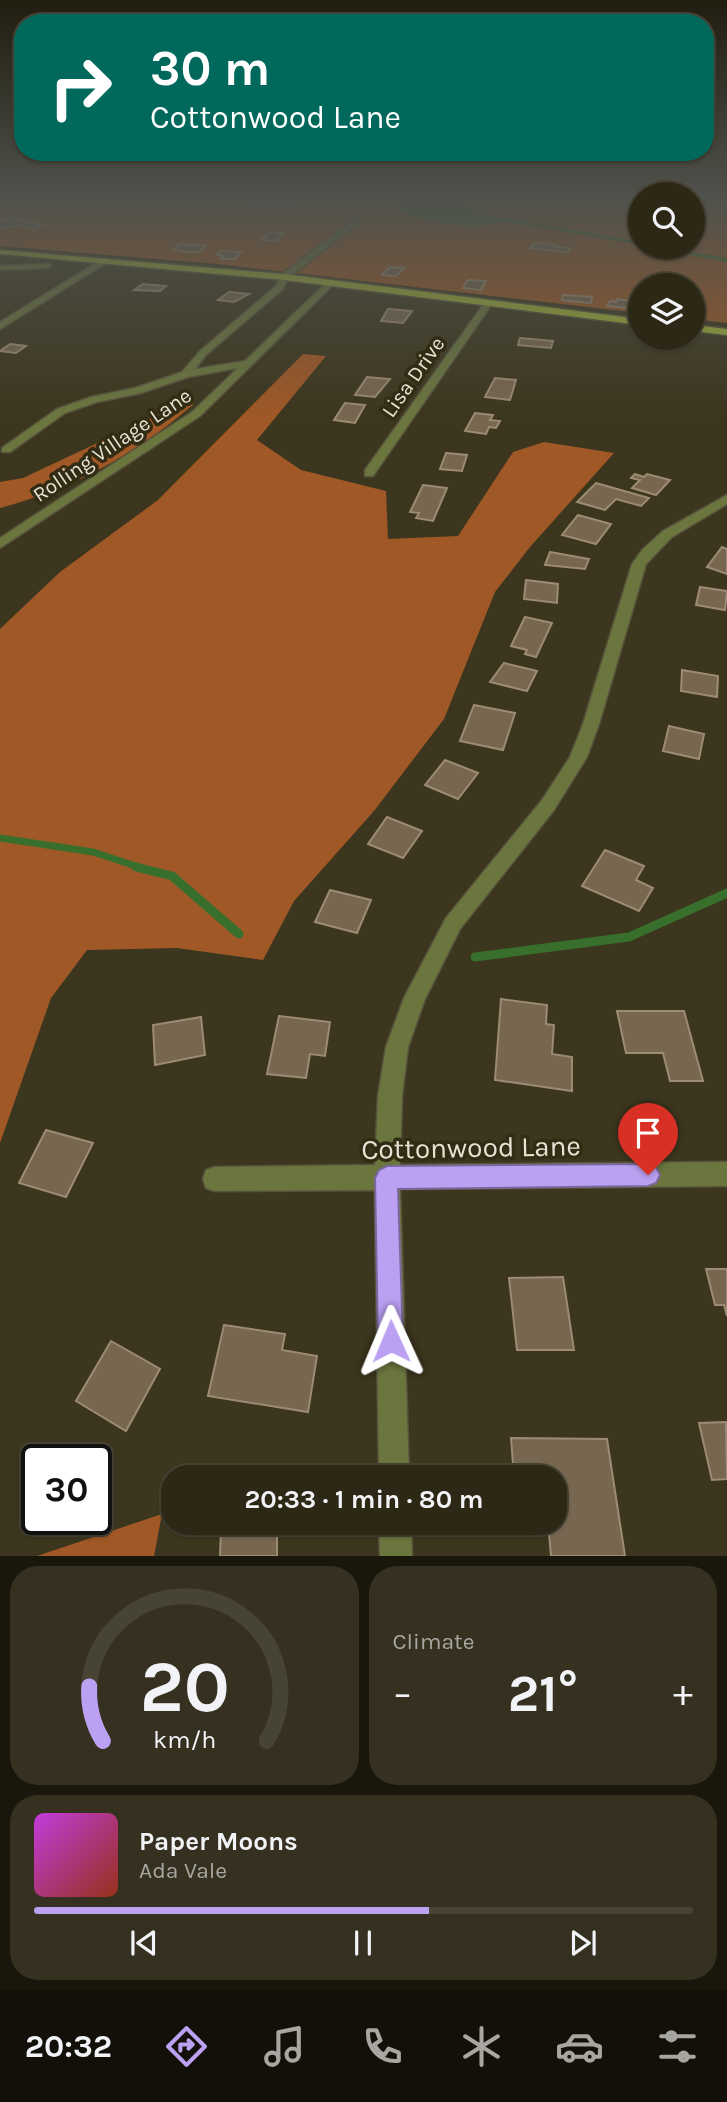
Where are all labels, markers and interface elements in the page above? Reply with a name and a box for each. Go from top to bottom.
text: 30 m [150,40,270,97]
icon: right [35,42,126,133]
text: Cottonwood Lane [150,99,401,136]
map controls [628,182,705,350]
button: search [628,182,705,259]
button: layers [628,273,705,350]
street label: Lisa Drive [377,332,449,422]
street label: Rolling Village Lane [28,383,196,507]
pin [618,1103,678,1175]
icon: arrive [629,1114,667,1152]
street label: Cottonwood Lane [361,1129,581,1166]
position arrow [354,1304,428,1378]
speed limit sign: 30 [21,1444,112,1535]
text: 20:33 · 1 min · 80 m [245,1484,483,1515]
text: Climate [393,1628,475,1655]
text: 20 [139,1645,229,1730]
text: 21° [508,1663,578,1724]
text: − [393,1671,412,1716]
text: + [673,1671,693,1716]
text: km/h [153,1725,216,1754]
text: Paper Moons [139,1826,298,1857]
text: Ada Vale [139,1857,227,1884]
icon: previous [125,1924,163,1962]
icon: pause [344,1924,382,1962]
icon: next [564,1924,602,1962]
icon: directions [162,2022,211,2071]
icon: music [260,2022,309,2071]
icon: phone [358,2022,407,2071]
icon: climate [457,2022,506,2071]
icon: car [555,2022,604,2071]
icon: filters [653,2022,702,2071]
text: 20:32 [25,2028,112,2065]

